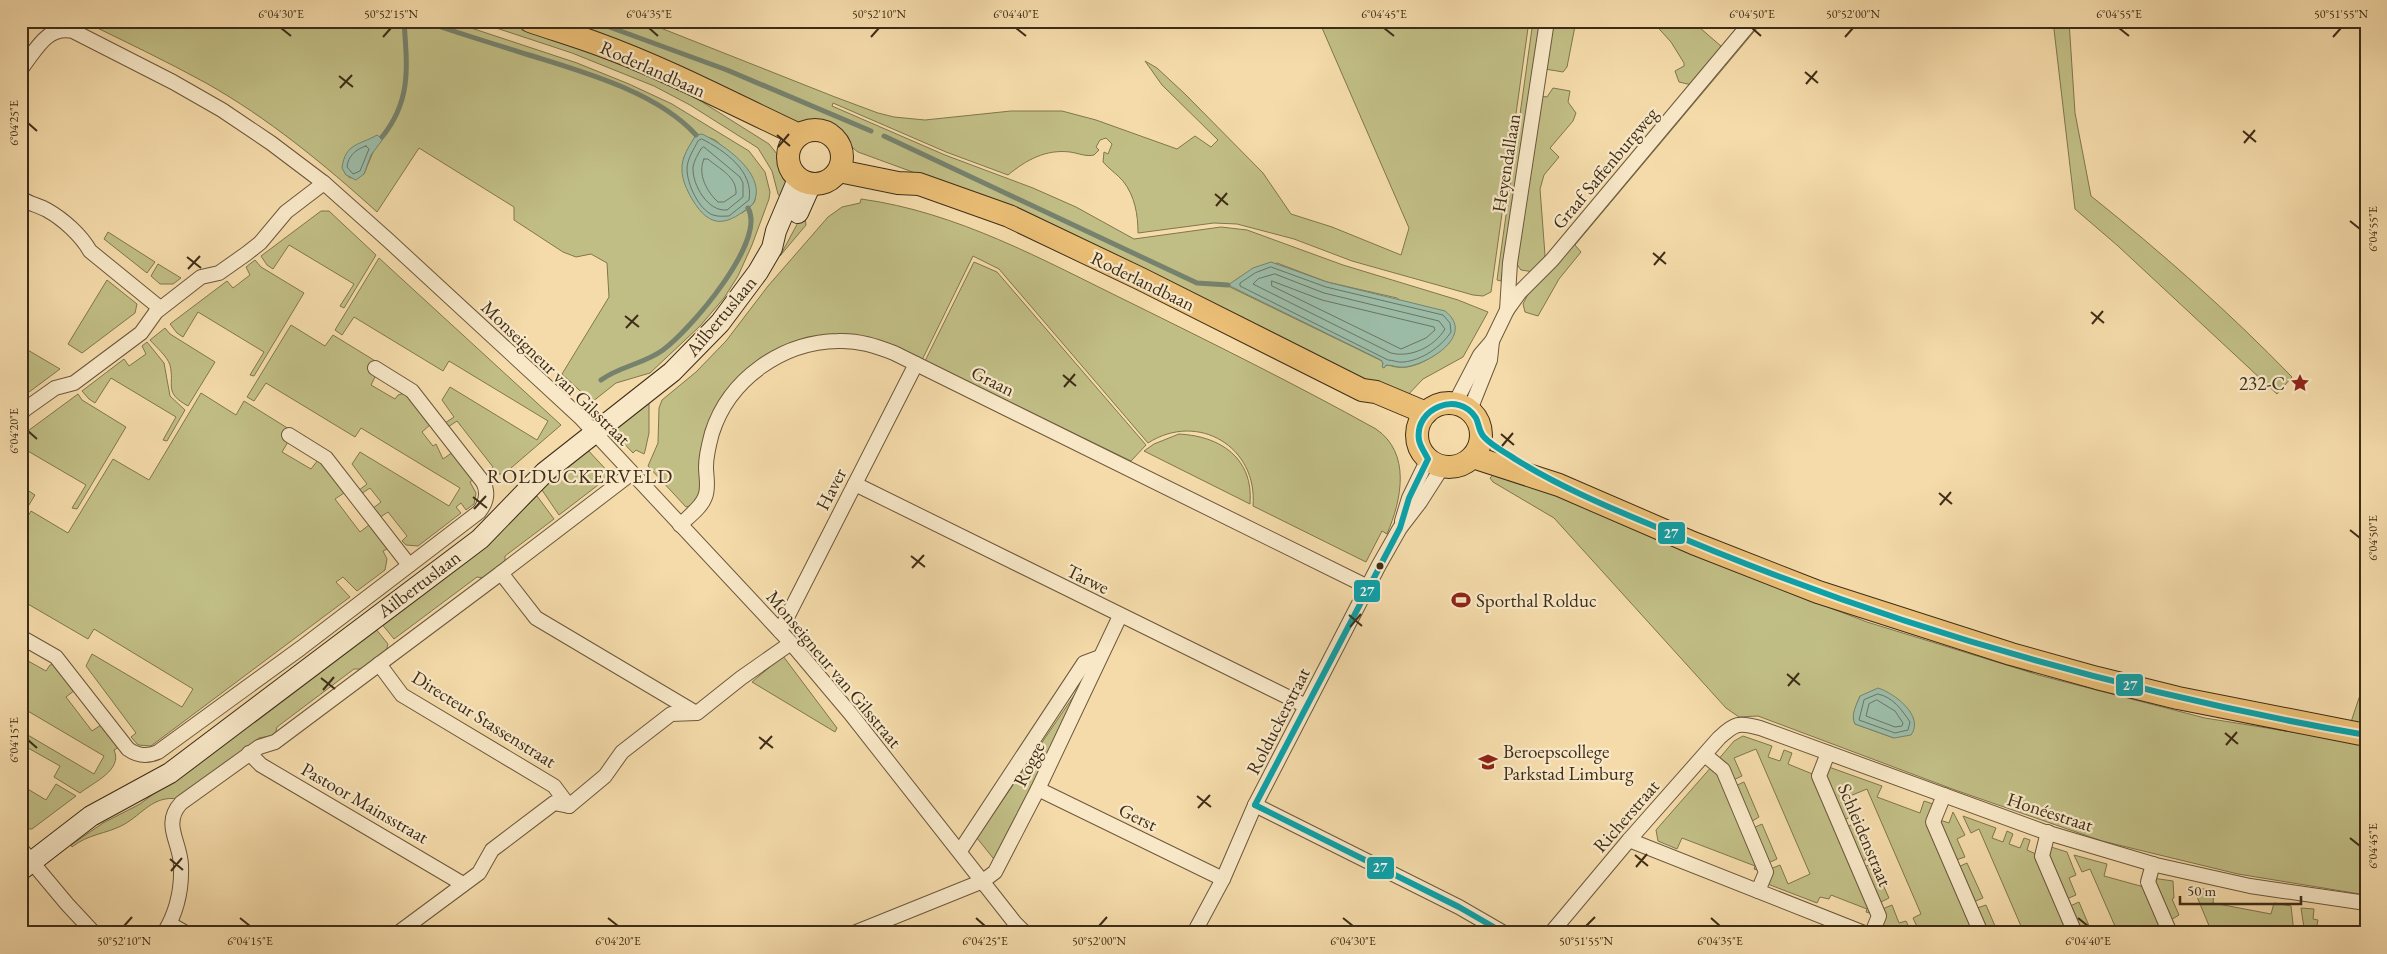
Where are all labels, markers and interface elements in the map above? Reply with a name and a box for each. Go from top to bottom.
text: 6°04'30"E [258,6,304,22]
text: 50°52'15"N [364,6,418,22]
text: 6°04'35"E [626,6,672,22]
text: 50°52'10"N [852,6,906,22]
text: 6°04'40"E [993,6,1039,22]
text: 6°04'45"E [1361,6,1407,22]
text: 6°04'50"E [1729,6,1775,22]
text: 50°52'00"N [1826,6,1880,22]
text: 6°04'55"E [2096,6,2142,22]
text: 50°51'55"N [2314,6,2368,22]
street label: Roderlandbaan [596,35,710,103]
text: 6°04'25"E [6,100,22,146]
street label: Graaf Saffenburgweg [1547,101,1664,234]
street label: Heyendallaan [1486,112,1526,214]
text: 6°04'55"E [2365,206,2381,252]
street label: Roderlandbaan [1087,245,1199,317]
street label: Ailbertuslaan [679,271,762,362]
street label: Monseigneur van Gilsstraat [476,295,636,451]
street label: Graan [967,360,1019,402]
place label: 232-C [2239,371,2285,396]
place icon: 232-C [2289,372,2311,394]
text: 6°04'20"E [6,408,22,454]
district label: ROLDUCKERVELD [487,463,673,489]
street label: Haver [810,463,852,514]
text: 6°04'50"E [2365,515,2381,561]
line badge: 27 [1657,521,1686,545]
text: 27 [1664,524,1679,542]
street label: Ailbertuslaan [372,545,466,624]
street label: Tarwe [1062,558,1114,600]
unlabelled marker [1375,561,1385,571]
line badge: 27 [1353,579,1381,603]
text: 27 [1360,582,1375,600]
street label: Monseigneur van Gilsstraat [761,585,907,753]
place label: Sporthal Rolduc [1476,588,1597,613]
sports icon: Sporthal Rolduc [1450,589,1472,611]
street label: Rolduckerstraat [1240,663,1316,779]
street label: Directeur Stassenstraat [407,665,561,773]
line badge: 27 [2115,673,2144,697]
text: 27 [2123,676,2138,694]
text: 6°04'15"E [6,717,22,763]
street label: Rogge [1007,737,1051,791]
place label: Beroepscollege Parkstad Limburg [1503,739,1634,786]
school or university icon: Beroepscollege Parkstad Limburg [1477,751,1499,773]
street label: Pastoor Mainsstraat [297,756,433,850]
street label: Richerstraat [1587,774,1665,858]
street label: Schleidenstraat [1832,780,1898,890]
street label: Honéestraat [2004,786,2096,838]
street label: Gerst [1115,797,1161,837]
text: 6°04'45"E [2365,823,2381,869]
line badge: 27 [1366,856,1395,880]
text: 27 [1373,858,1388,876]
scale bar [2180,874,2301,906]
text: 50 m [2187,881,2216,900]
text: 50°52'10"N [97,933,151,949]
text: 6°04'15"E [227,933,273,949]
text: 6°04'20"E [595,933,641,949]
text: 6°04'25"E [962,933,1008,949]
text: 50°52'00"N [1072,933,1126,949]
text: 6°04'30"E [1330,933,1376,949]
text: 50°51'55"N [1559,933,1613,949]
text: 6°04'35"E [1697,933,1743,949]
text: 6°04'40"E [2065,933,2111,949]

